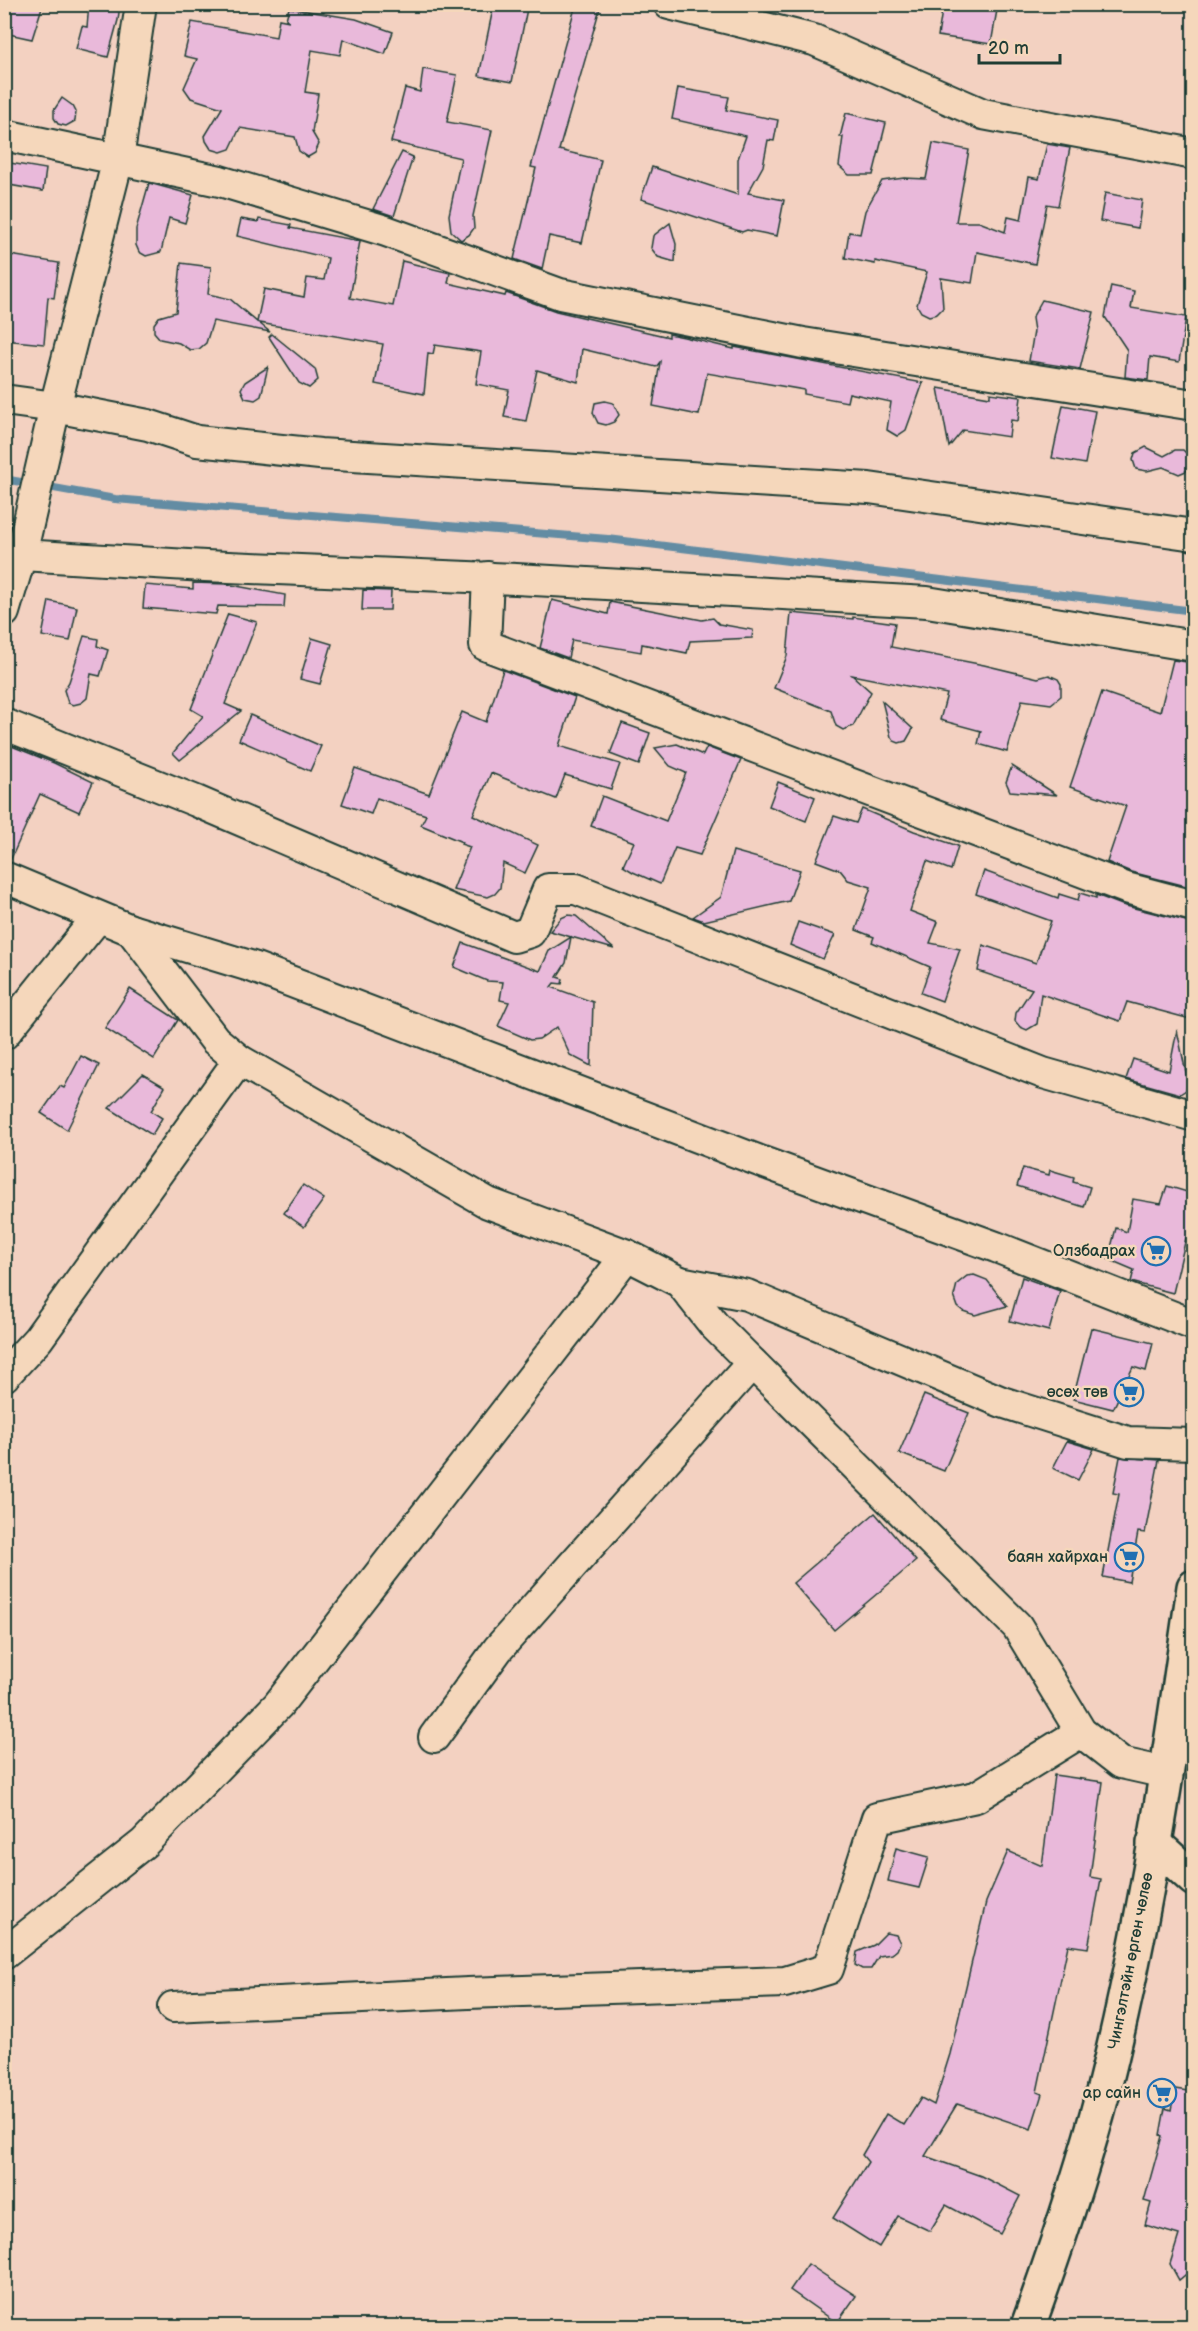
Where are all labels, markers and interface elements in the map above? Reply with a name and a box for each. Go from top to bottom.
scale bar [979,27,1060,65]
text: 20 m [988,38,1029,59]
supermarket icon: Олзбадрах [1140,1235,1172,1267]
place label: Олзбадрах [1053,1242,1135,1261]
supermarket icon: өсөх төв [1113,1376,1145,1408]
place label: өсөх төв [1047,1383,1109,1402]
supermarket icon: баян хайрхан [1113,1541,1145,1573]
place label: баян хайрхан [1007,1548,1108,1567]
street label: Чингэлтэйн өргөн чөлөө [1104,1871,1158,2051]
supermarket icon: ар сайн [1146,2077,1178,2109]
place label: ар сайн [1083,2084,1141,2103]

